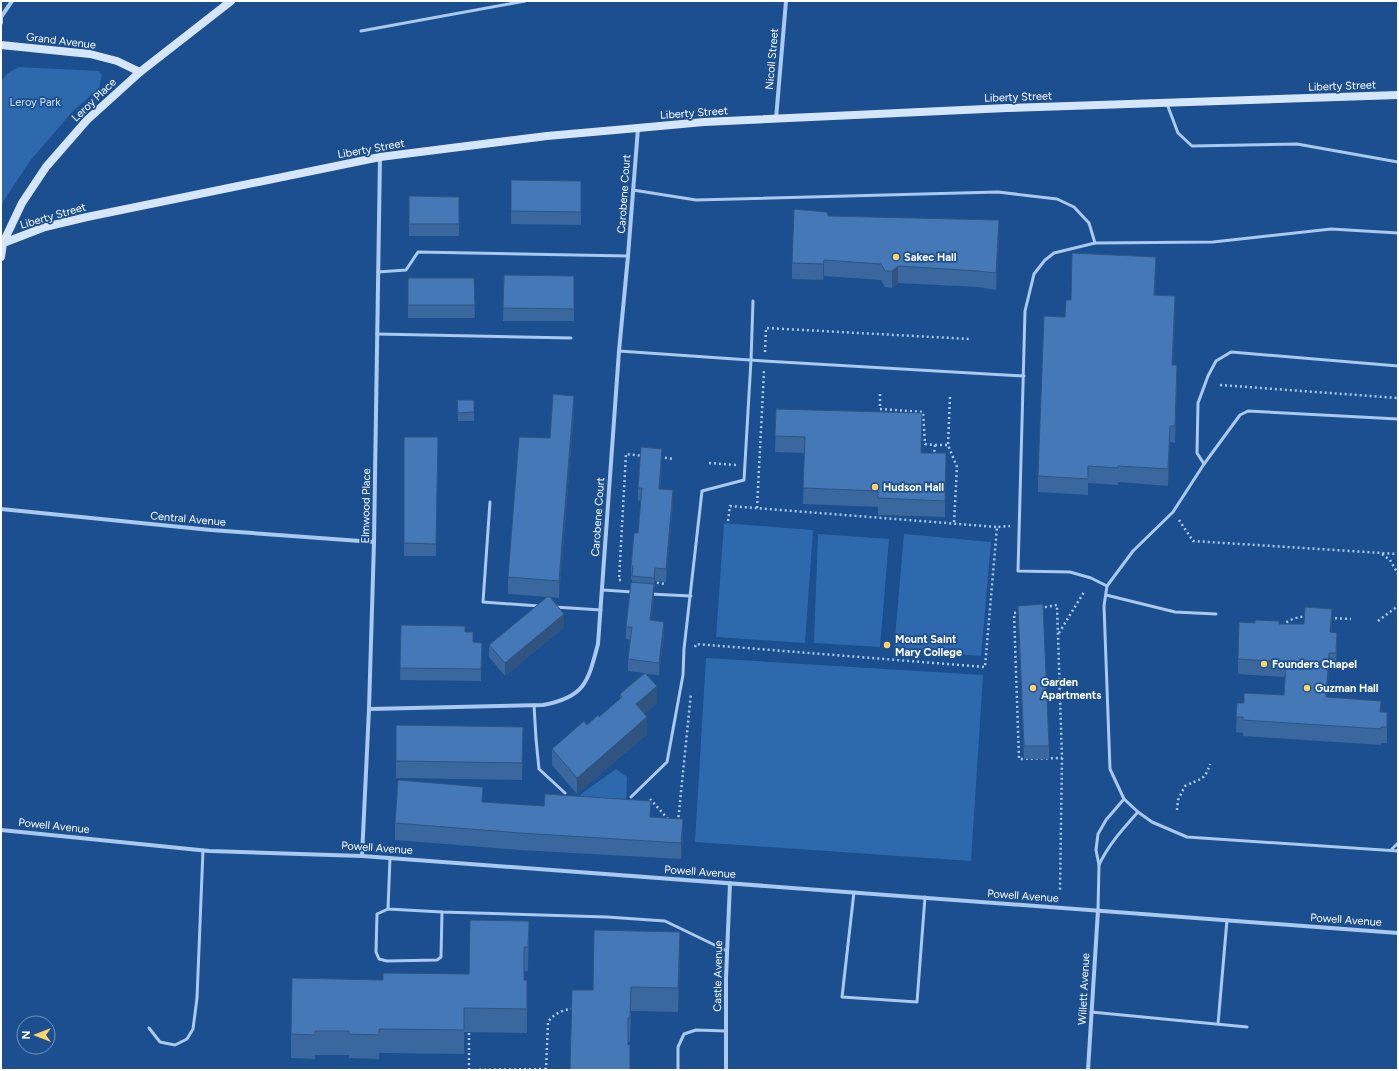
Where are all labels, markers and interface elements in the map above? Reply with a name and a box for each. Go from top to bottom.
street label: Nicoll Street [763,28,781,90]
street label: Grand Avenue [25,30,97,52]
street label: Leroy Place [69,76,119,124]
street label: Liberty Street [1308,78,1376,94]
street label: Liberty Street [984,89,1052,105]
park label: Leroy Park [9,96,61,109]
street label: Liberty Street [660,104,728,122]
street label: Liberty Street [336,137,406,161]
street label: Carobene Court [615,154,633,234]
street label: Liberty Street [19,200,87,232]
place label: Sakec Hall [904,251,957,264]
marker: Sakec Hall [891,252,901,262]
street label: Elmwood Place [359,468,373,544]
street label: Carobene Court [589,477,607,557]
place label: Hudson Hall [883,481,944,494]
marker: Hudson Hall [870,482,880,492]
street label: Central Avenue [150,509,226,529]
place label: Mount Saint Mary College [895,633,962,659]
marker: Mount Saint Mary College [882,640,892,650]
place label: Founders Chapel [1272,658,1357,671]
marker: Founders Chapel [1259,659,1269,669]
place label: Garden Apartments [1041,676,1101,702]
place label: Guzman Hall [1315,682,1379,695]
marker: Garden Apartments [1028,683,1038,693]
marker: Guzman Hall [1302,683,1312,693]
street label: Powell Avenue [18,816,90,836]
street label: Powell Avenue [341,839,413,857]
street label: Powell Avenue [664,863,736,881]
street label: Powell Avenue [987,887,1059,905]
street label: Powell Avenue [1310,911,1382,929]
street label: Castle Avenue [711,940,725,1012]
street label: Willett Avenue [1076,953,1092,1025]
north arrow [16,1015,56,1055]
text: N [20,1031,33,1039]

